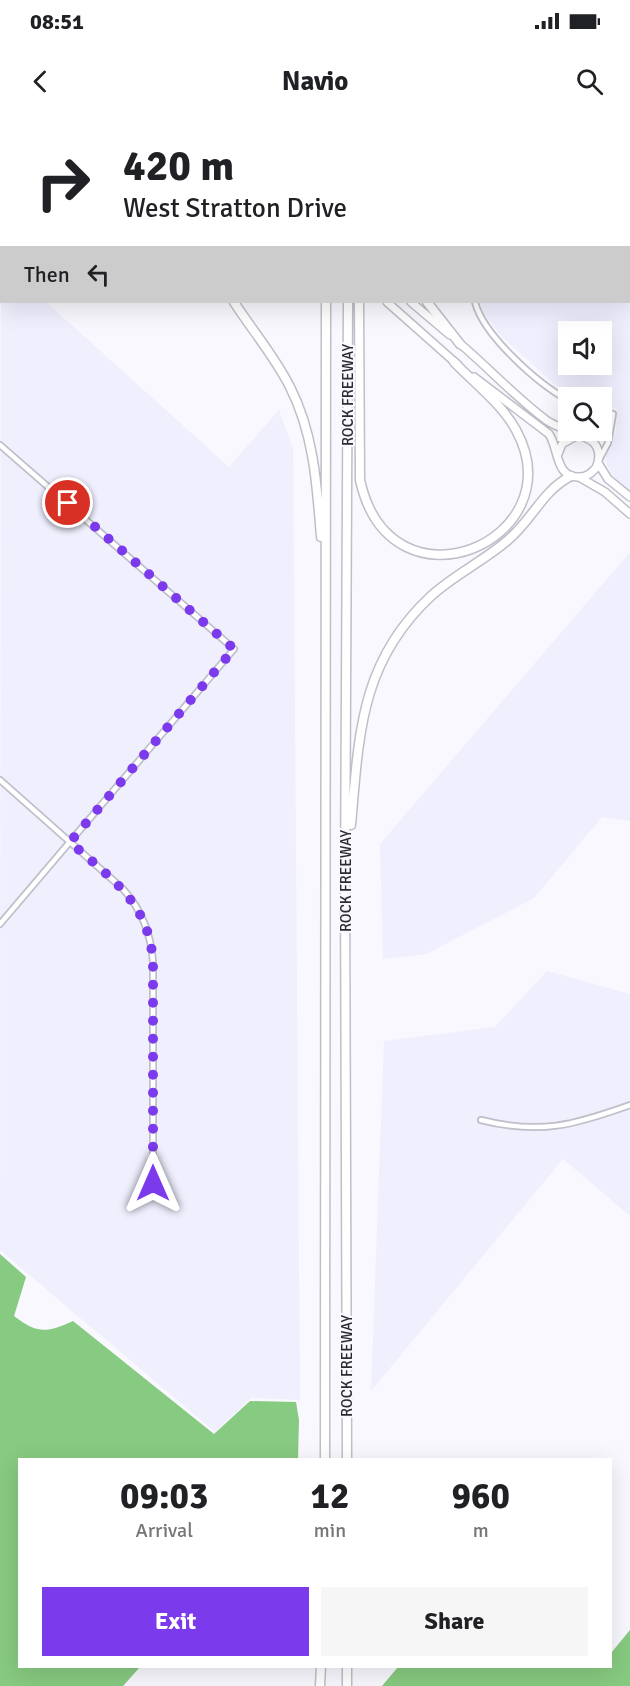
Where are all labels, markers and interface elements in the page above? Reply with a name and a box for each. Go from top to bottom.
text: 08:51 [30,8,84,35]
icon: back [24,65,57,98]
text: Navio [282,65,348,98]
icon: search [573,65,606,98]
text: 420 m [123,141,234,192]
icon: right [24,144,102,222]
text: West Stratton Drive [123,192,347,225]
icon: left [82,258,115,291]
text: Then [24,261,70,288]
map controls [558,321,612,441]
button: sound [558,321,612,375]
street label: ROCK FREEWAY [339,344,357,446]
button: search [558,387,612,441]
pin [42,477,93,528]
icon: arrive [51,486,84,519]
street label: ROCK FREEWAY [337,830,355,932]
position arrow [121,1151,185,1215]
street label: ROCK FREEWAY [338,1315,356,1417]
text: 09:03 [120,1474,208,1519]
text: 12 [311,1474,349,1519]
text: 960 [452,1474,510,1519]
text: Arrival [135,1518,193,1543]
text: min [314,1518,346,1543]
text: m [473,1518,489,1543]
button: Exit [42,1587,309,1656]
button: Share [321,1587,588,1656]

